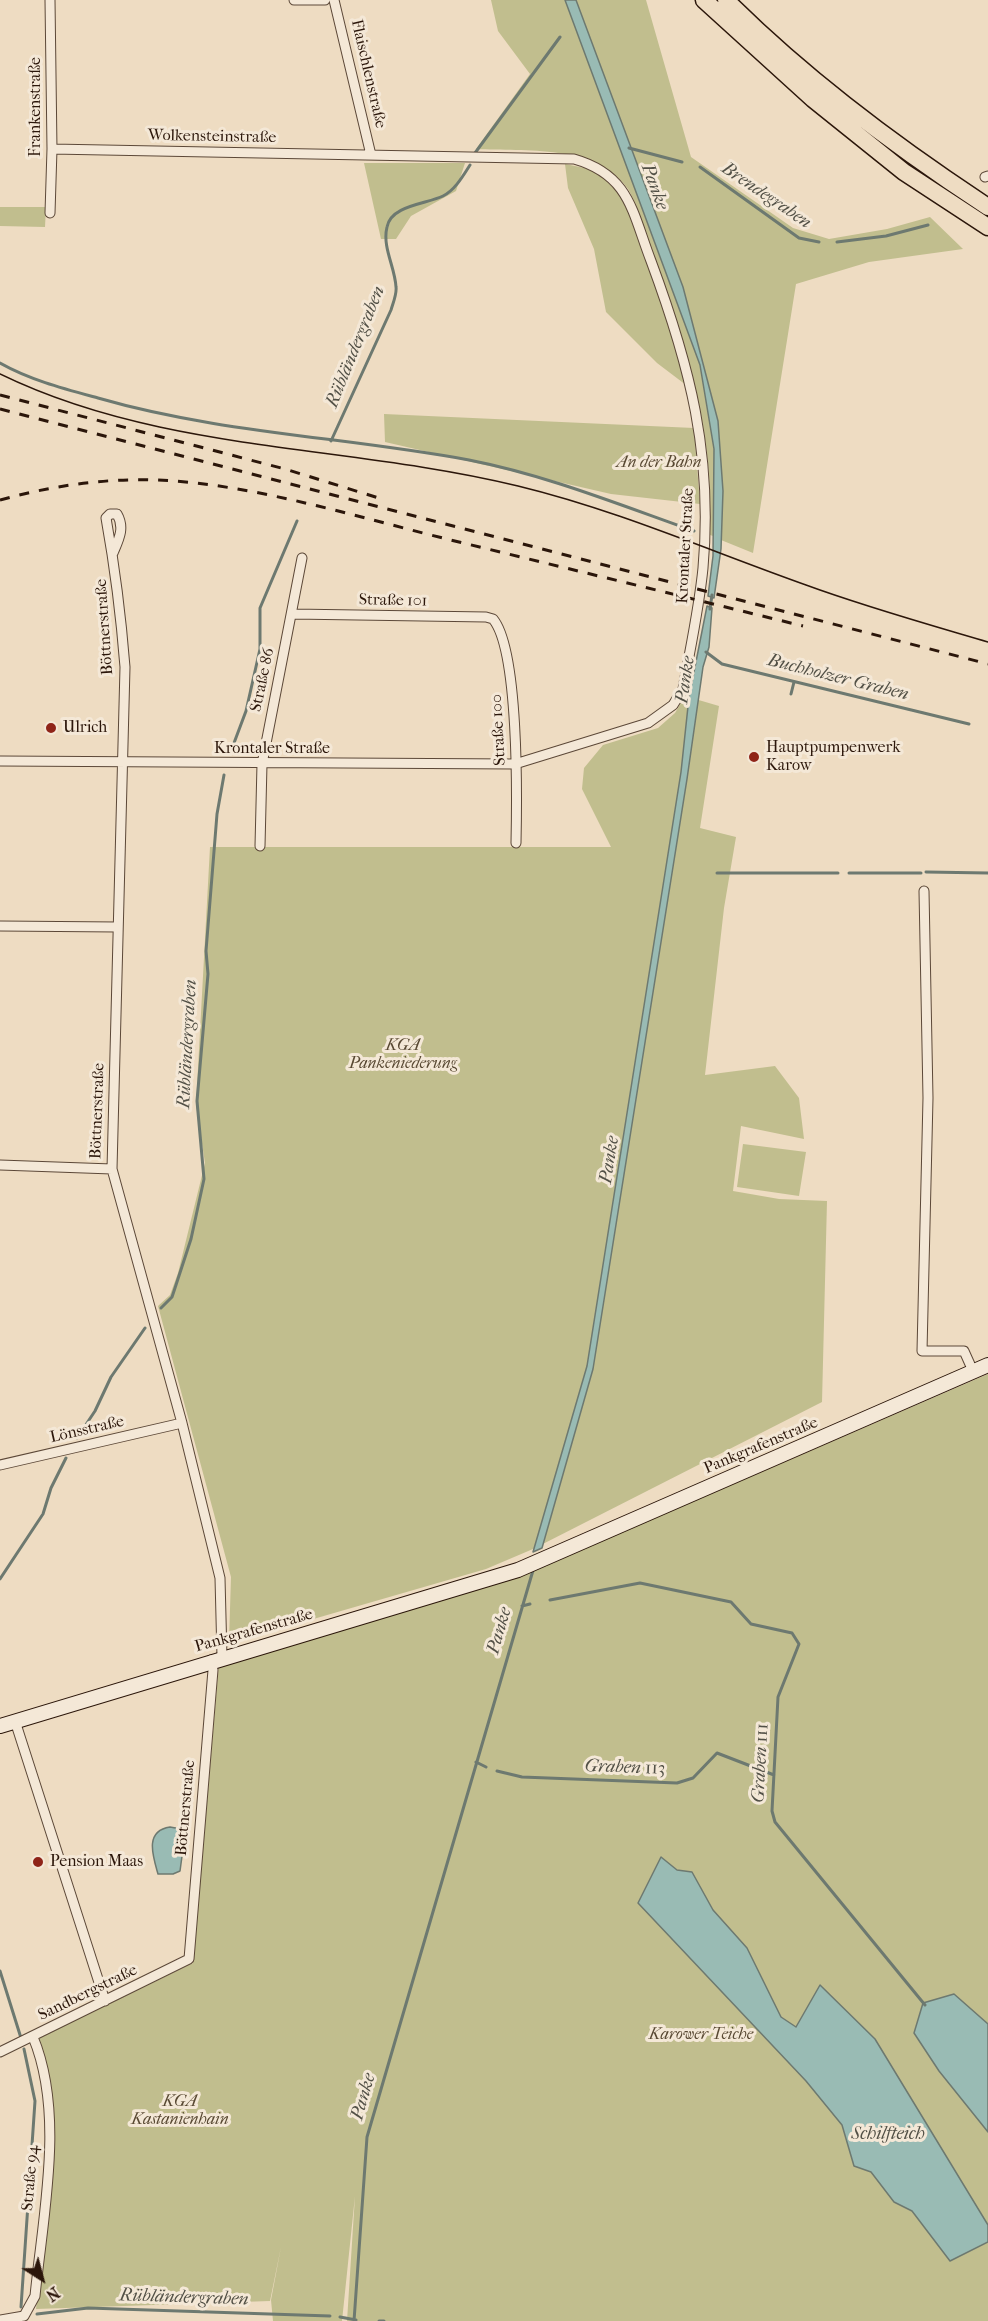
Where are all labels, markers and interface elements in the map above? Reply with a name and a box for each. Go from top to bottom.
street label: Flaischlenstraße [346,18,390,130]
street label: Frankenstraße [26,57,46,157]
street label: Wolkensteinstraße [148,126,276,148]
water label: Brendegraben [717,158,815,234]
water label: Panke [636,161,672,213]
water label: Rübländergraben [322,283,390,411]
park label: An der Bahn [617,453,701,473]
street label: Krontaler Straße [673,488,699,604]
street label: Böttnerstraße [92,578,118,676]
street label: Straße 101 [359,591,427,611]
street label: Straße 86 [247,646,279,714]
water label: Buchholzer Graben [765,650,911,706]
water label: Panke [672,655,700,705]
street label: Straße 100 [488,694,510,766]
place label: Ulrich [63,718,107,738]
marker: Ulrich [44,721,58,735]
place label: Hauptpumpenwerk Karow [766,738,900,776]
street label: Krontaler Straße [214,739,330,759]
marker: Hauptpumpenwerk Karow [747,750,761,764]
water label: Rübländergraben [174,979,202,1109]
park label: KGA Pankeniederung [349,1036,457,1074]
street label: Böttnerstraße [87,1063,109,1159]
water label: Panke [596,1135,624,1185]
street label: Lönsstraße [48,1412,126,1448]
street label: Pankgrafenstraße [701,1413,821,1479]
street label: Pankgrafenstraße [193,1605,315,1657]
water label: Panke [483,1605,517,1657]
water label: Graben 111 [748,1723,774,1803]
water label: Graben 113 [584,1756,666,1780]
street label: Böttnerstraße [172,1759,200,1857]
place label: Pension Maas [50,1852,143,1872]
marker: Pension Maas [31,1855,45,1869]
street label: Sandbergstraße [35,1961,141,2025]
park label: Karower Teiche [649,2025,753,2045]
water label: Panke [347,2071,381,2123]
park label: KGA Kastanienhain [131,2092,229,2130]
water label: Schilfteich [851,2124,925,2146]
street label: Straße 94 [19,2144,43,2212]
north arrow [12,2249,72,2309]
text: N [42,2283,63,2305]
water label: Rübländergraben [119,2285,249,2311]

